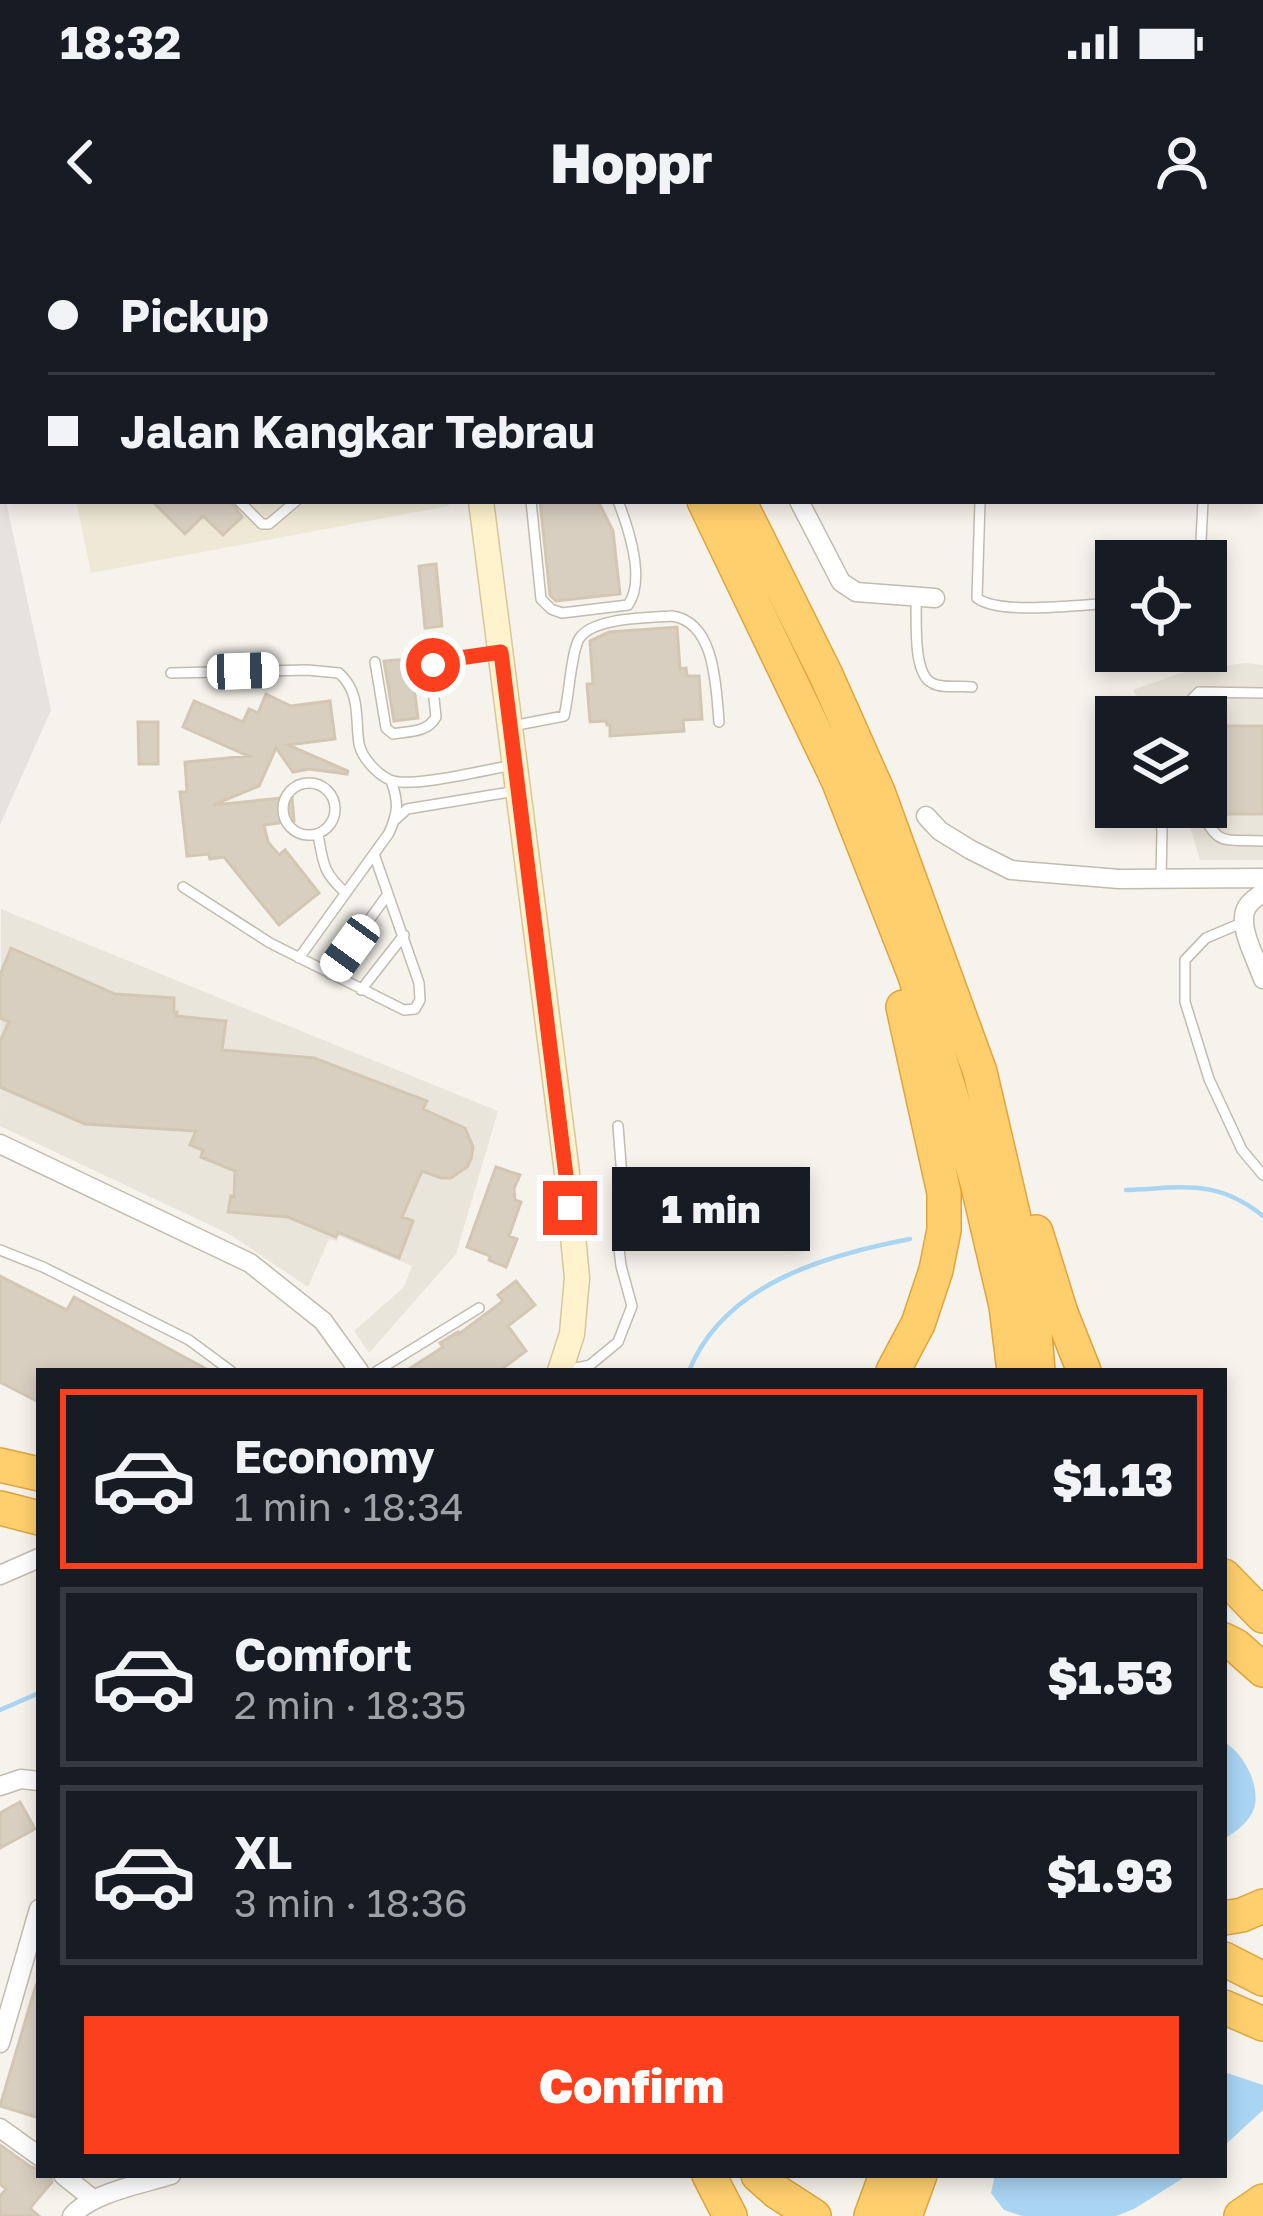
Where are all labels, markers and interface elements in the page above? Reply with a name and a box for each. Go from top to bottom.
text: 18:32 [60,15,181,69]
icon: back [48,129,114,195]
icon: person [1149,129,1215,195]
text: Hoppr [550,130,713,195]
text: Pickup [120,288,269,342]
text: Jalan Kangkar Tebrau [120,404,595,458]
map controls [1095,540,1227,828]
button: locate [1095,540,1227,672]
route start [406,638,460,692]
car [206,652,280,690]
button: layers [1095,696,1227,828]
car [314,908,386,988]
callout: 1 min [612,1166,810,1250]
route end [543,1181,597,1235]
text: 1 min [661,1185,761,1232]
icon: car [90,1425,198,1533]
text: Economy [234,1429,435,1483]
text: $1.13 [1052,1452,1173,1506]
text: 1 min · 18:34 [234,1483,464,1530]
icon: car [90,1623,198,1731]
text: Comfort [234,1627,412,1681]
text: $1.53 [1048,1650,1173,1704]
text: 2 min · 18:35 [234,1681,466,1728]
icon: car [90,1821,198,1929]
text: XL [234,1825,292,1879]
text: $1.93 [1047,1848,1173,1902]
text: 3 min · 18:36 [234,1879,468,1926]
button: Confirm [84,2016,1179,2154]

